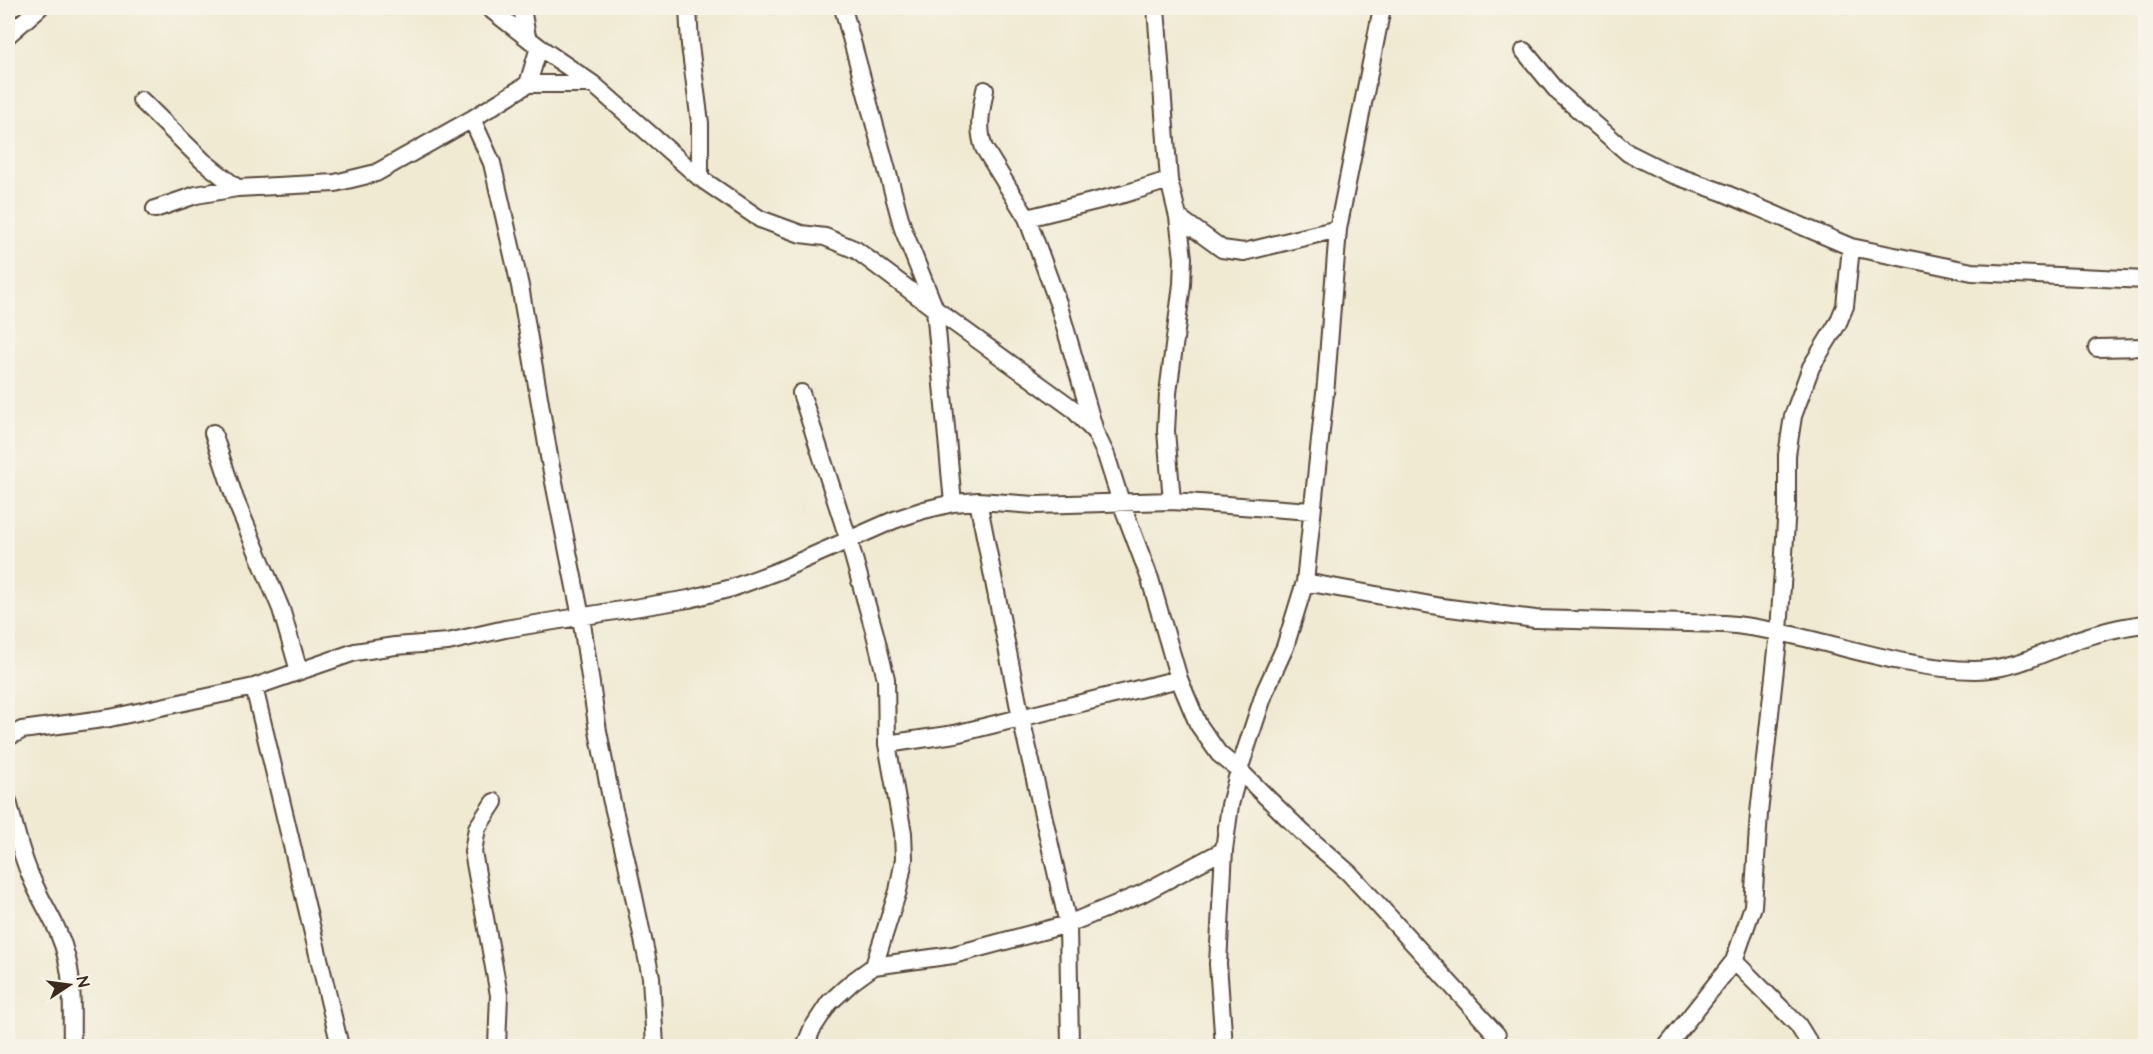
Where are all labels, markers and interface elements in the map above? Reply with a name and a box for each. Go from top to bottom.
north arrow [39,955,99,1015]
text: N [71,974,94,989]

